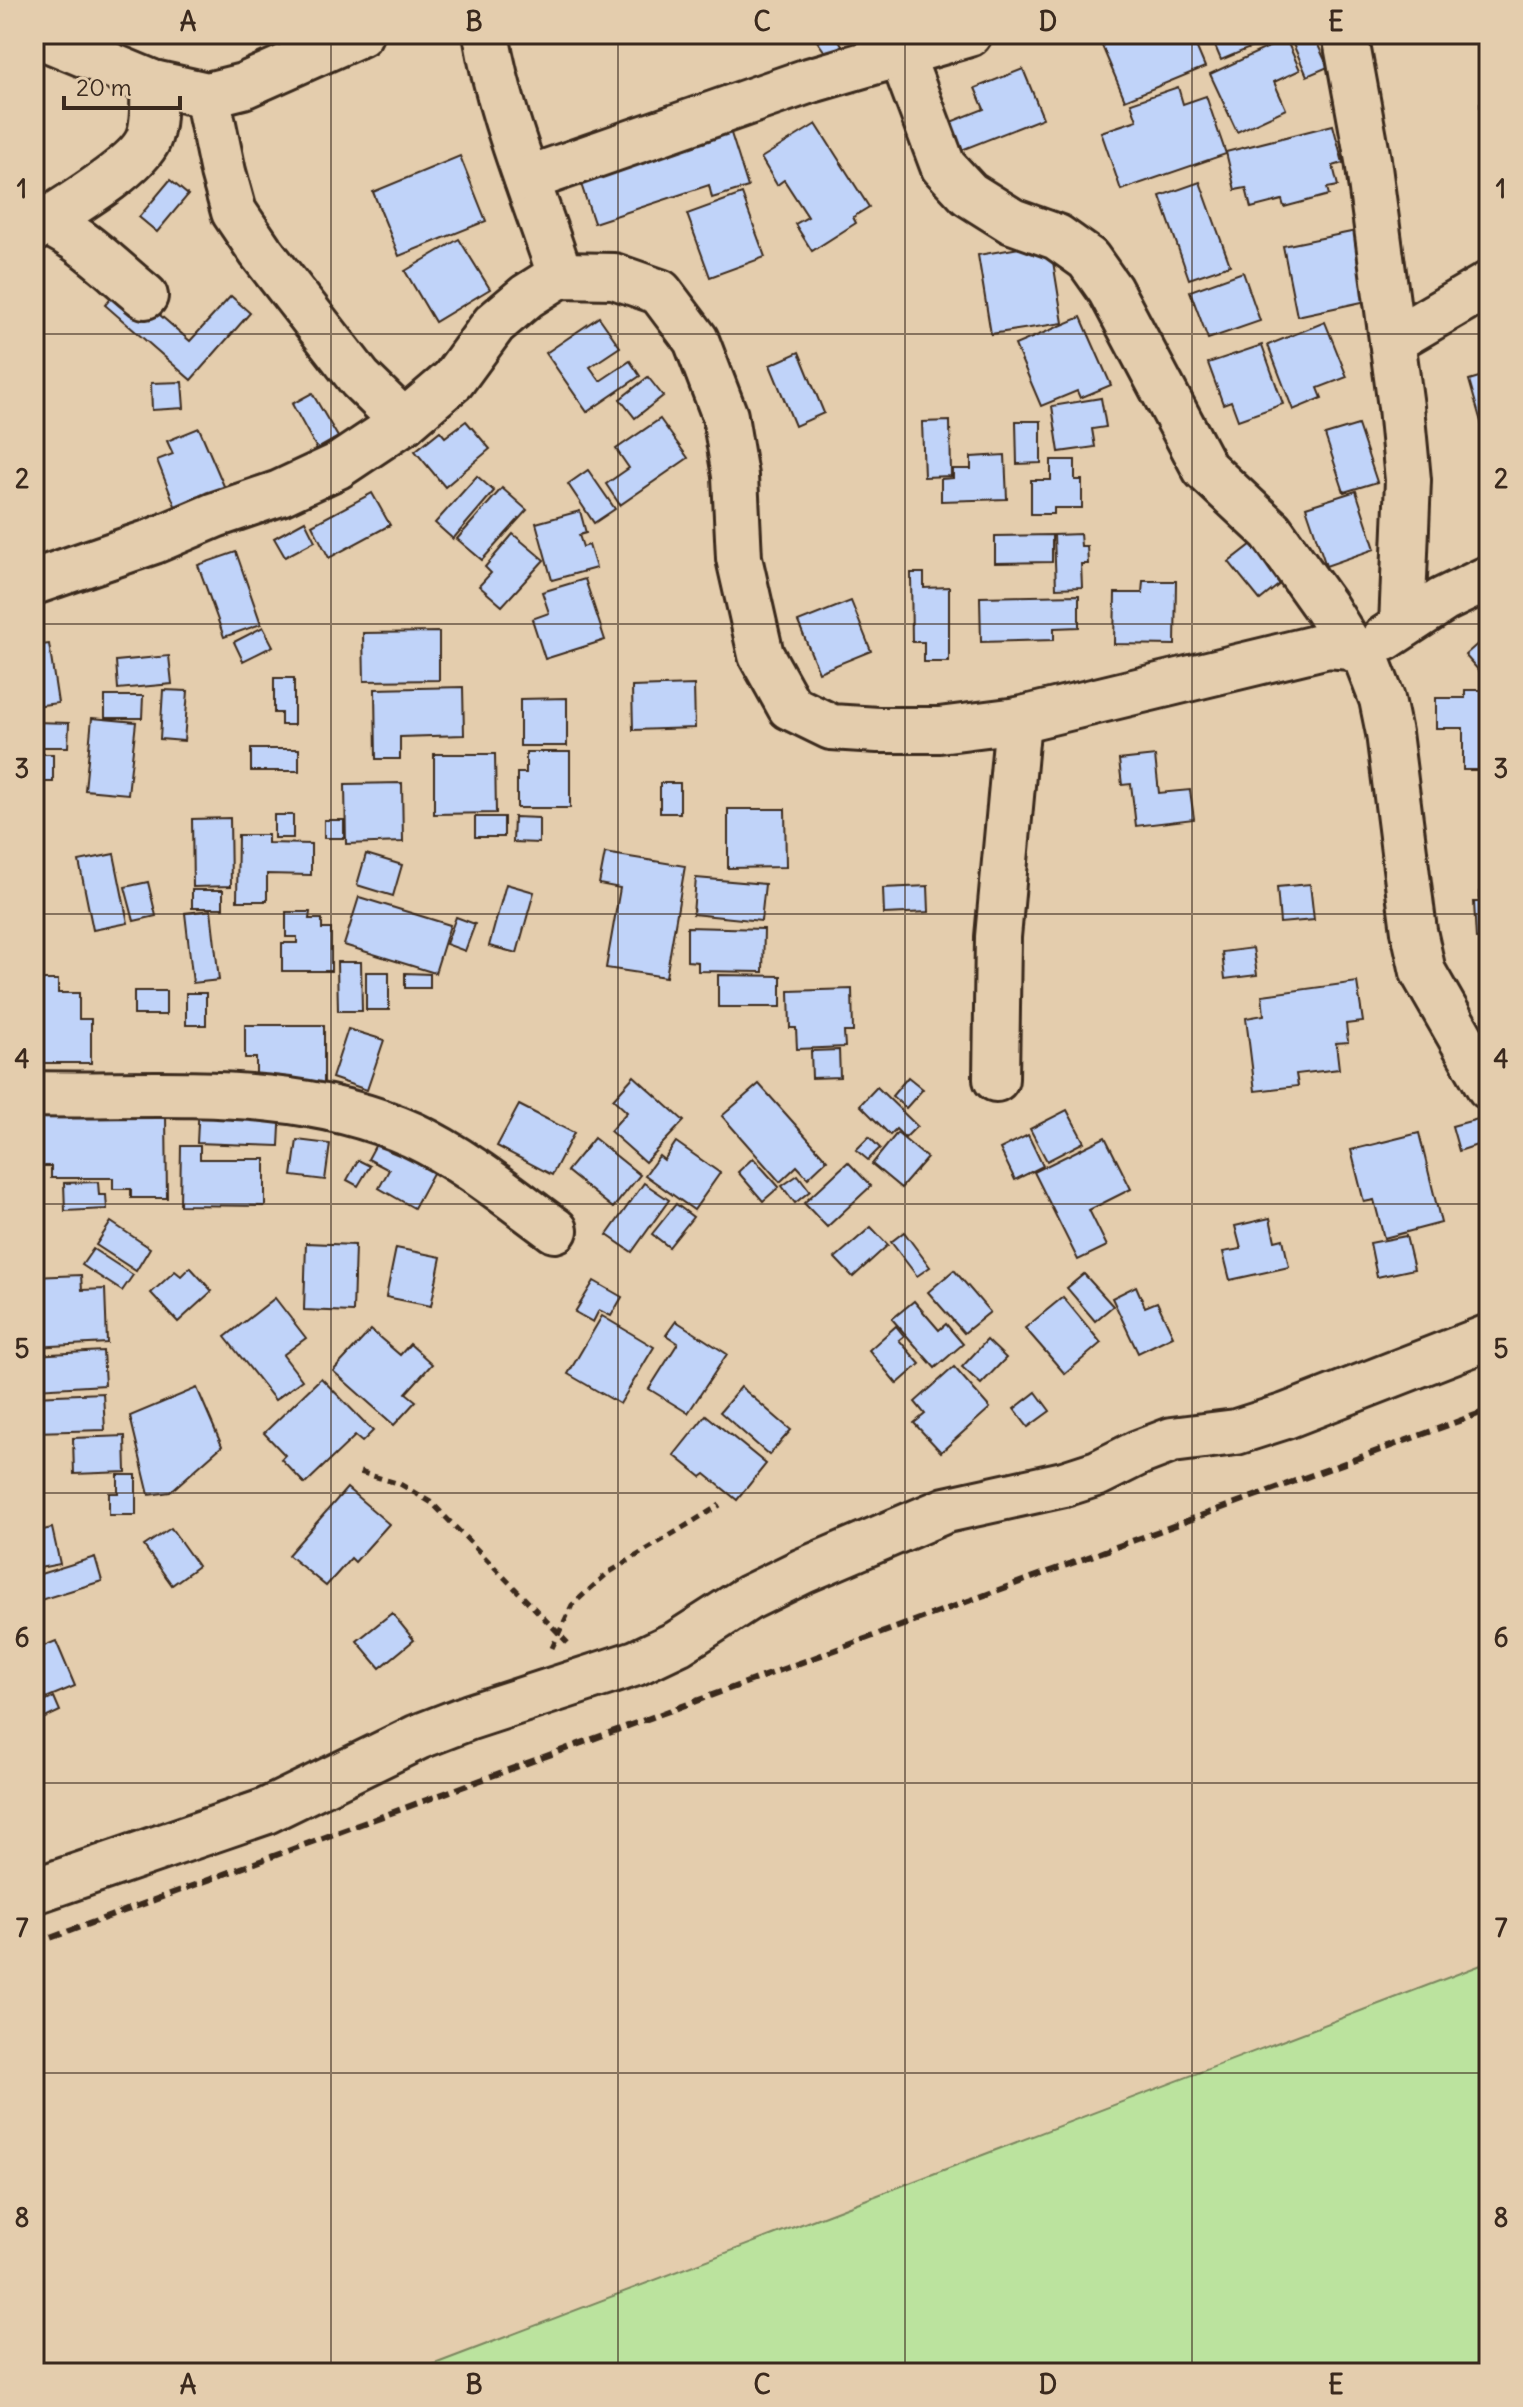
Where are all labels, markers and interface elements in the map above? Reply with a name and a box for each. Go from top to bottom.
text: A [180,5,197,38]
text: B [465,5,483,38]
text: C [753,5,771,38]
text: D [1039,5,1057,38]
text: E [1328,5,1344,38]
scale bar [64,60,180,110]
text: 20 m [76,72,132,102]
text: 1 [17,172,27,205]
text: 1 [1496,172,1506,205]
text: 2 [15,462,29,495]
text: 2 [1494,462,1508,495]
text: 3 [15,752,29,785]
text: 3 [1494,752,1508,785]
text: 4 [14,1042,30,1075]
text: 4 [1493,1042,1509,1075]
text: 5 [15,1332,30,1365]
text: 5 [1494,1332,1509,1365]
text: 6 [14,1621,30,1654]
text: 6 [1493,1621,1509,1654]
text: 7 [16,1911,29,1944]
text: 7 [1495,1911,1508,1944]
text: 8 [15,2201,29,2234]
text: 8 [1494,2201,1508,2234]
text: A [180,2368,197,2401]
text: B [465,2368,483,2401]
text: C [753,2368,771,2401]
text: D [1039,2368,1057,2401]
text: E [1328,2368,1344,2401]

